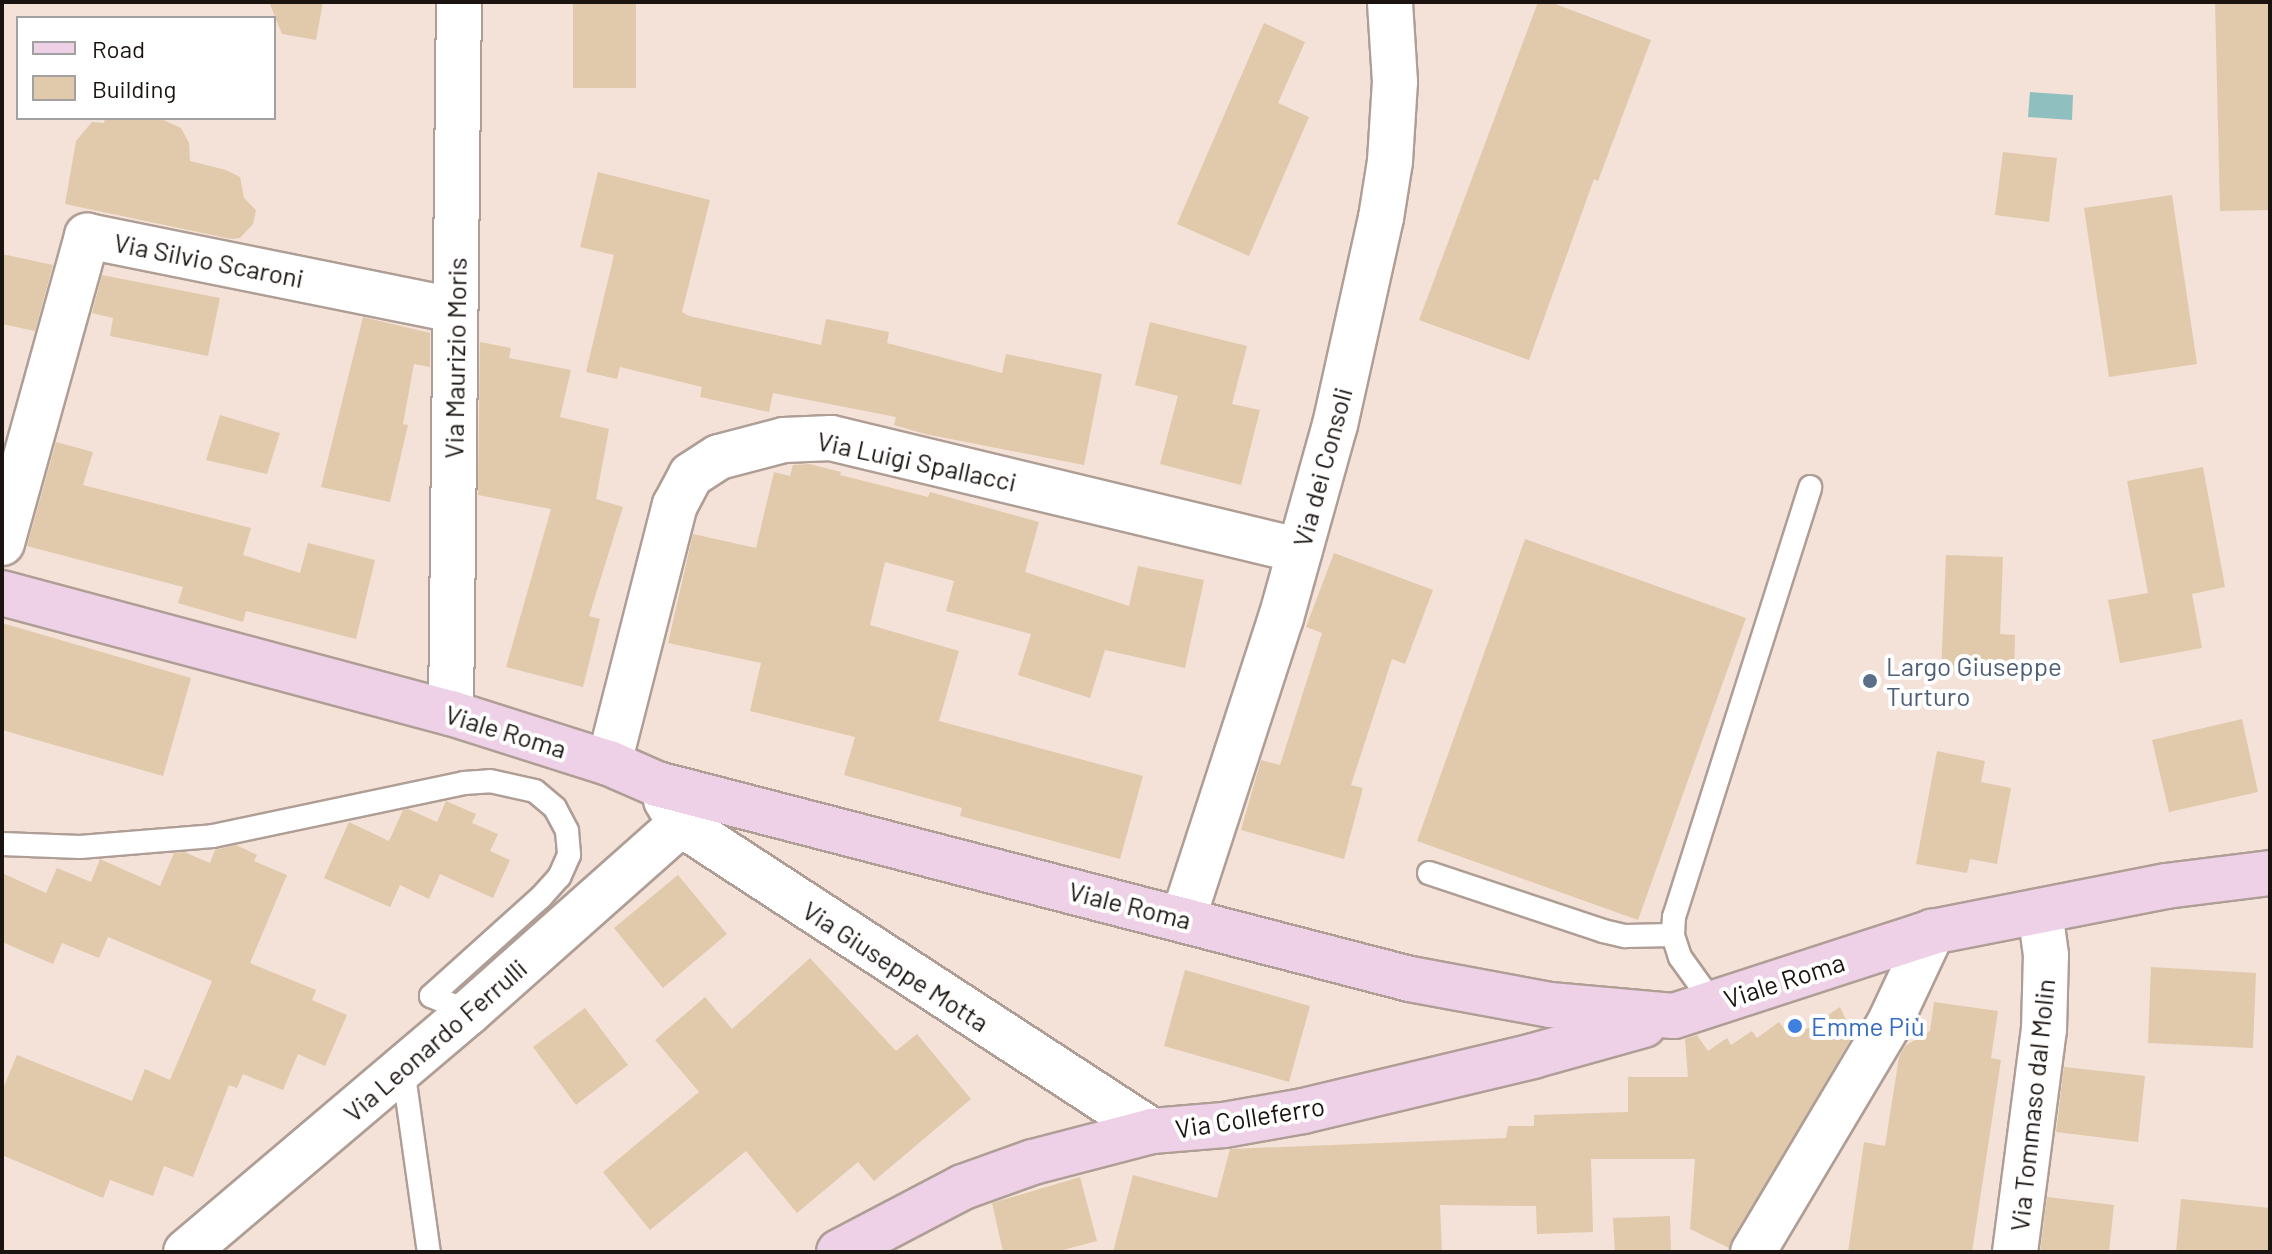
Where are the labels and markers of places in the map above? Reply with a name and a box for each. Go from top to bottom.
place label: Largo Giuseppe Turturo [1886,650,2062,712]
marker: Largo Giuseppe Turturo [1861,672,1879,690]
place label: Emme Più [1811,1010,1925,1042]
marker: Emme Più [1786,1017,1804,1035]

